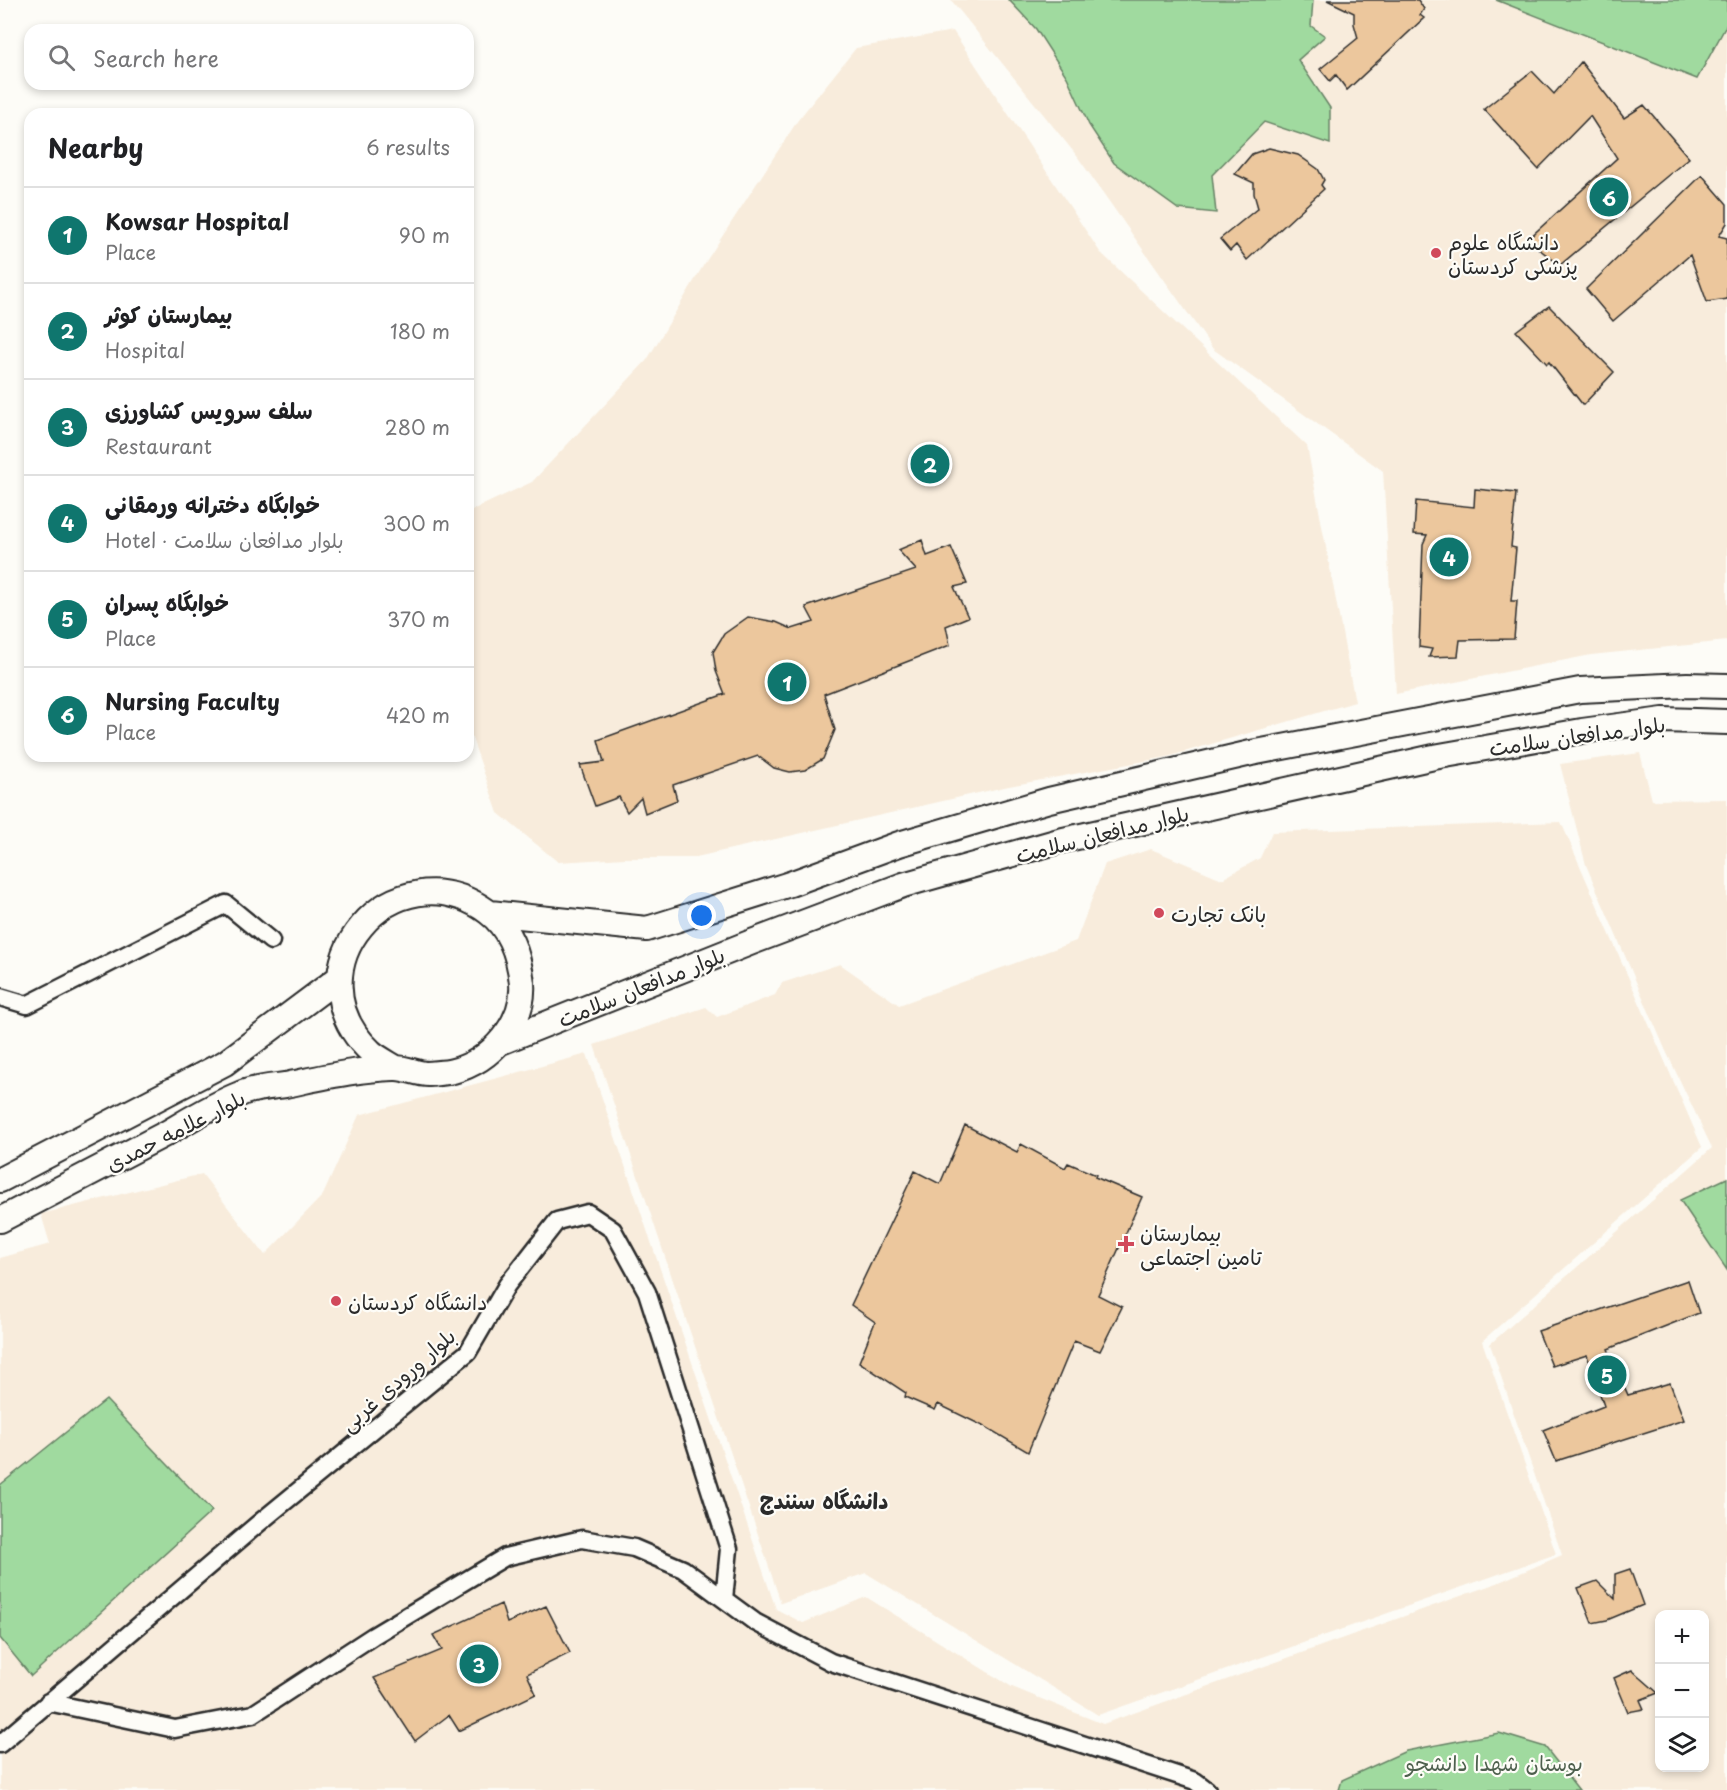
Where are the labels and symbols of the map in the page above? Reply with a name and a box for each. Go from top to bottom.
pin: 6 [1590,174,1628,220]
place label: دانشگاه علوم پزشکی کردستان [1448,225,1578,281]
marker: دانشگاه علوم پزشکی کردستان [1429,246,1443,260]
pin: 2 [910,442,950,486]
pin: 4 [1430,534,1468,580]
pin: 1 [768,660,806,704]
street label: بلوار مدافعان سلامت [1487,707,1667,763]
street label: بلوار مدافعان سلامت [1012,796,1192,870]
place label: بانک تجارت [1171,897,1266,929]
your location [687,901,716,930]
marker: بانک تجارت [1152,906,1166,920]
street label: بلوار مدافعان سلامت [553,938,729,1034]
street label: بلوار علامه حمدی [100,1081,250,1179]
place label: بیمارستان تامین اجتماعی [1140,1216,1263,1272]
marker: بیمارستان تامین اجتماعی [1117,1235,1135,1253]
place label: دانشگاه کردستان [348,1285,487,1317]
marker: دانشگاه کردستان [329,1294,343,1308]
street label: بلوار ورودی غربی [332,1320,462,1438]
pin: 5 [1588,1352,1626,1398]
district label: دانشگاه سنندج [760,1483,888,1516]
pin: 3 [460,1642,498,1686]
park label: بوستان شهدا دانشجو [1404,1746,1583,1778]

